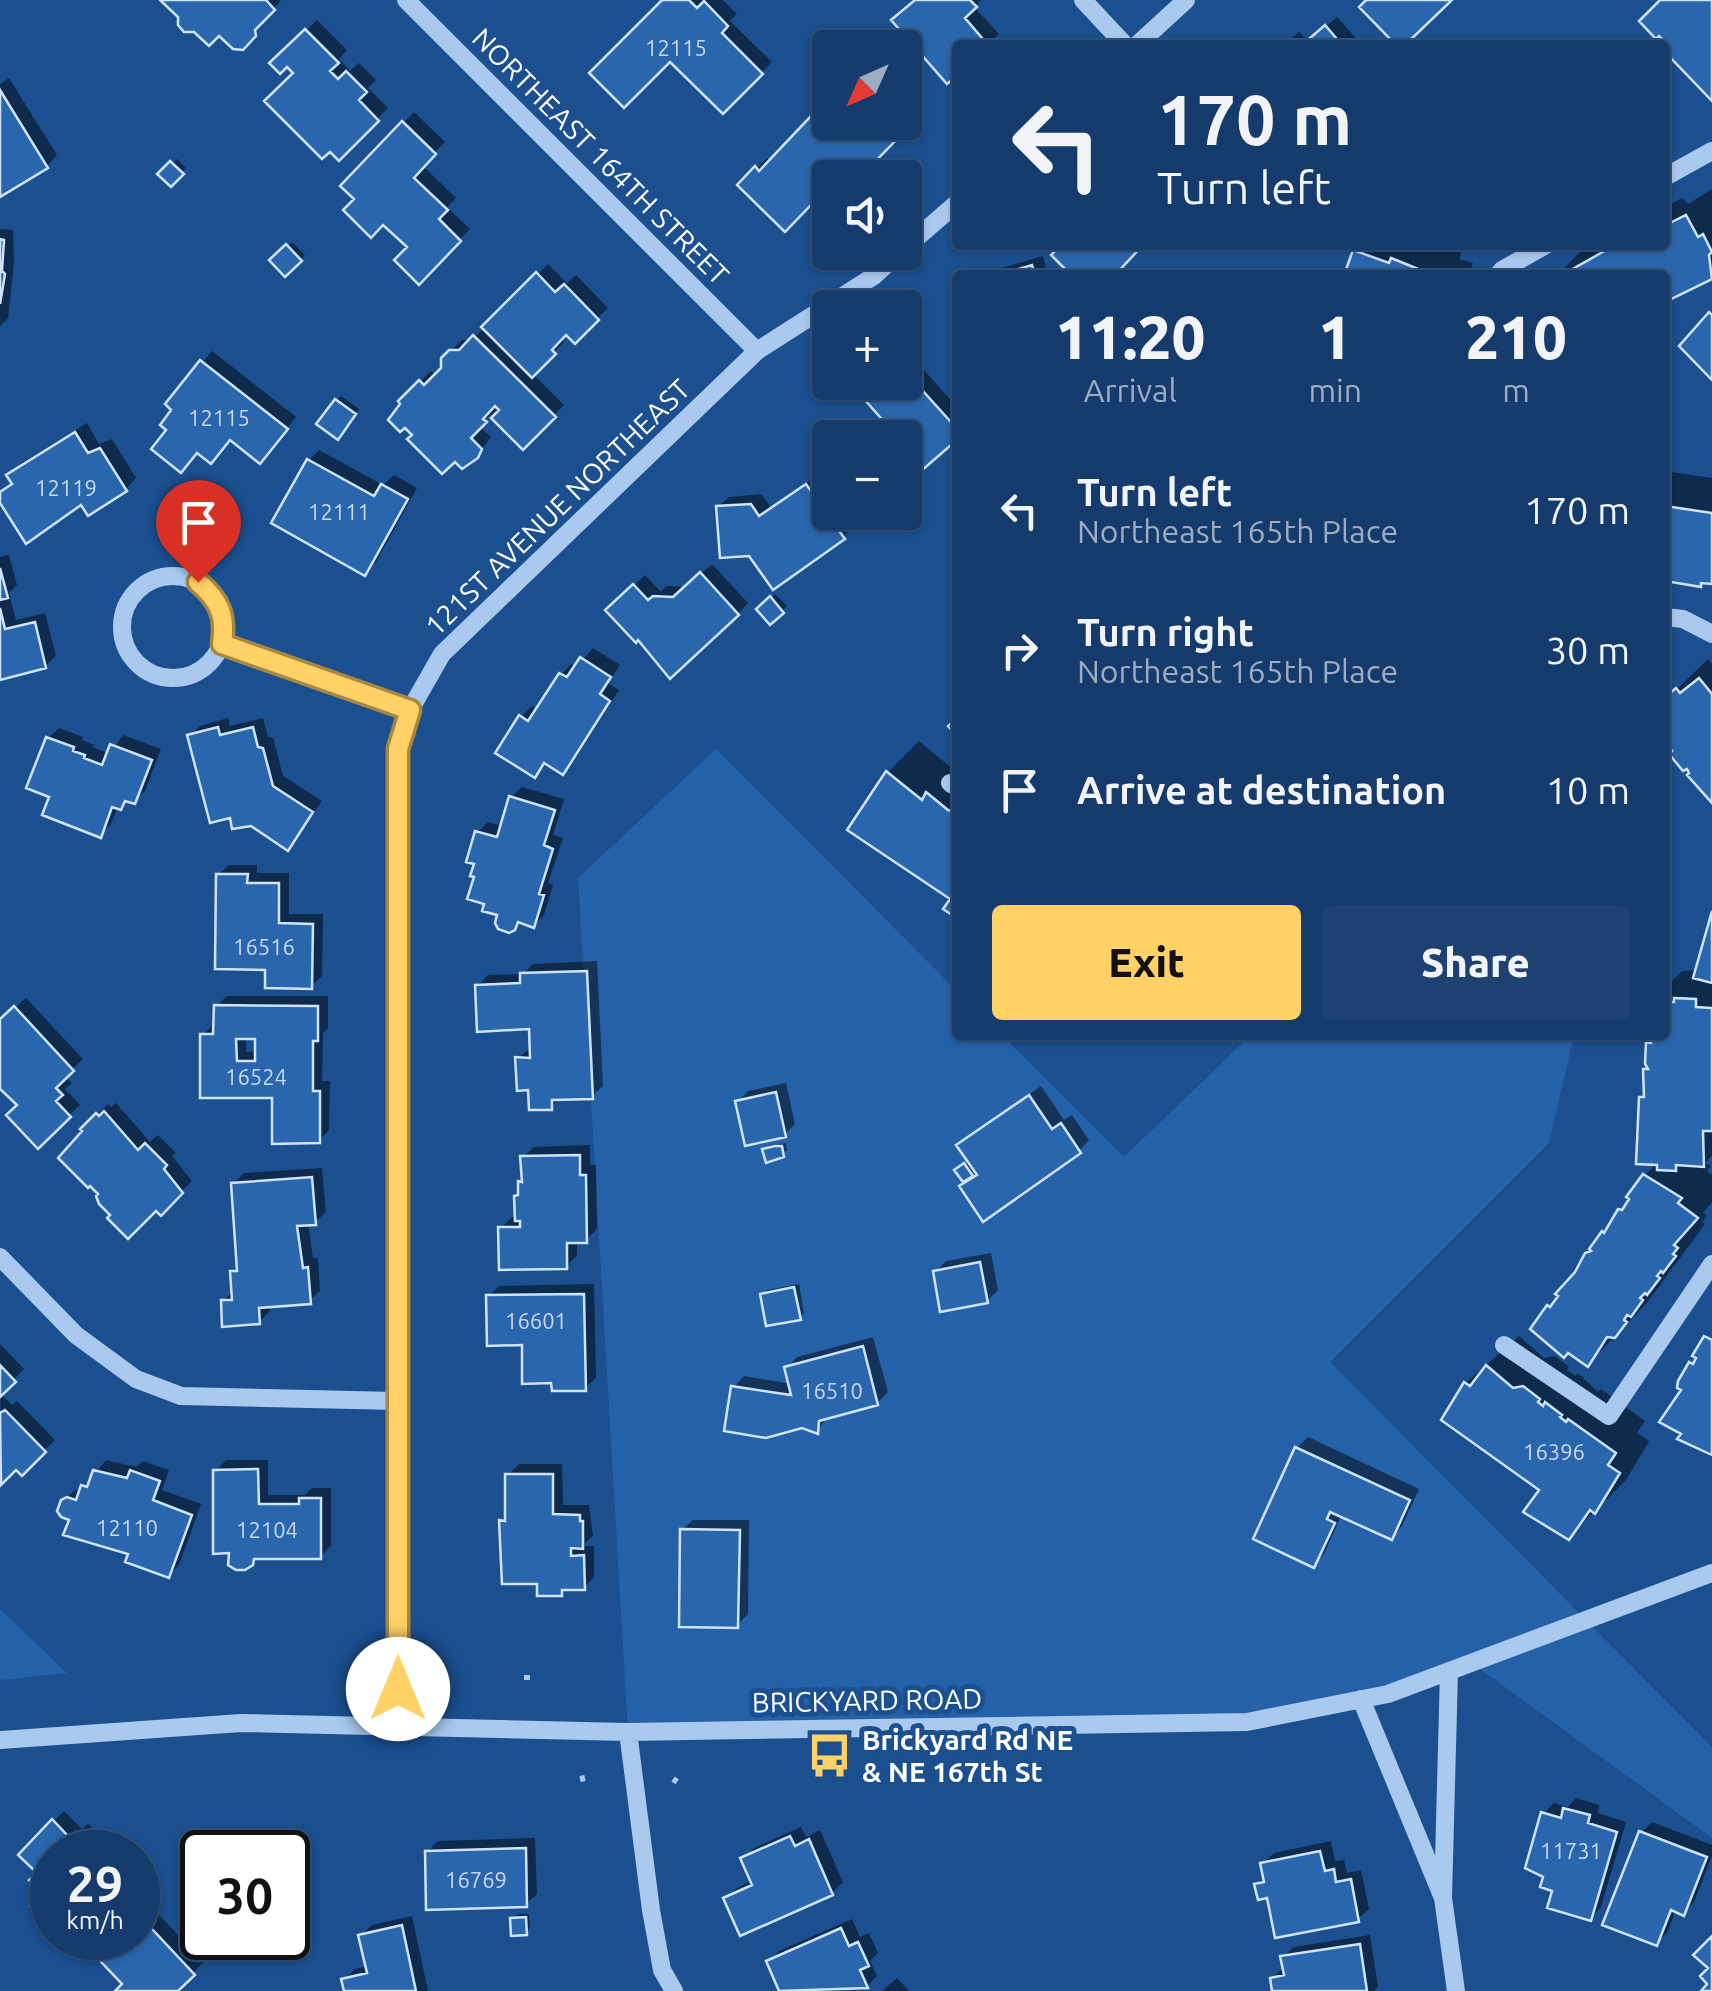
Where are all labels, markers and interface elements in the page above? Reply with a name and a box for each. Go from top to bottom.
street label: NORTHEAST 164TH STREET [467,22,736,291]
north arrow [812,30,922,140]
map controls [812,30,922,530]
house number: 12115 [645,35,707,60]
icon: left [992,80,1122,210]
text: 170 m [1157,80,1352,158]
button: sound [812,160,922,270]
text: Turn left [1157,162,1331,213]
button: + [812,290,922,400]
text: 11:20 [1055,303,1205,370]
text: 1 [1318,303,1352,370]
text: 210 [1465,303,1567,370]
street label: 121ST AVENUE NORTHEAST [419,372,696,641]
text: Arrival [1084,372,1177,408]
text: min [1308,372,1362,408]
text: m [1502,372,1530,408]
house number: 12115 [188,405,250,430]
button: − [812,420,922,530]
text: Turn left [1077,471,1232,513]
house number: 12119 [35,475,97,500]
pin [156,480,241,583]
icon: left [992,483,1047,538]
text: 170 m [1524,489,1630,531]
icon: arrive [171,495,226,550]
house number: 12111 [308,499,370,524]
text: Northeast 165th Place [1077,513,1398,549]
text: Turn right [1077,611,1254,653]
icon: right [992,623,1047,678]
text: 30 m [1546,629,1630,671]
text: Northeast 165th Place [1077,653,1398,689]
icon: arrive [992,763,1047,818]
text: Arrive at destination [1077,769,1446,811]
text: 10 m [1546,769,1630,811]
button: Exit [992,905,1301,1020]
button: Share [1321,905,1630,1020]
house number: 16516 [233,934,295,959]
house number: 16524 [225,1064,287,1089]
house number: 16601 [505,1308,567,1333]
house number: 16510 [801,1378,863,1403]
house number: 16396 [1523,1439,1585,1464]
house number: 12110 [96,1515,158,1540]
house number: 12104 [236,1517,298,1542]
position arrow [346,1637,450,1741]
street label: BRICKYARD ROAD [752,1682,982,1718]
place label: Brickyard Rd NE & NE 167th St [862,1724,1073,1787]
bus stop icon: Brickyard Rd NE & NE 167th St [805,1731,853,1779]
speed limit sign: 30 [180,1830,310,1960]
house number: 11731 [1540,1838,1602,1863]
text: 29 [67,1855,123,1911]
house number: 16769 [445,1867,507,1892]
text: km/h [66,1906,124,1934]

